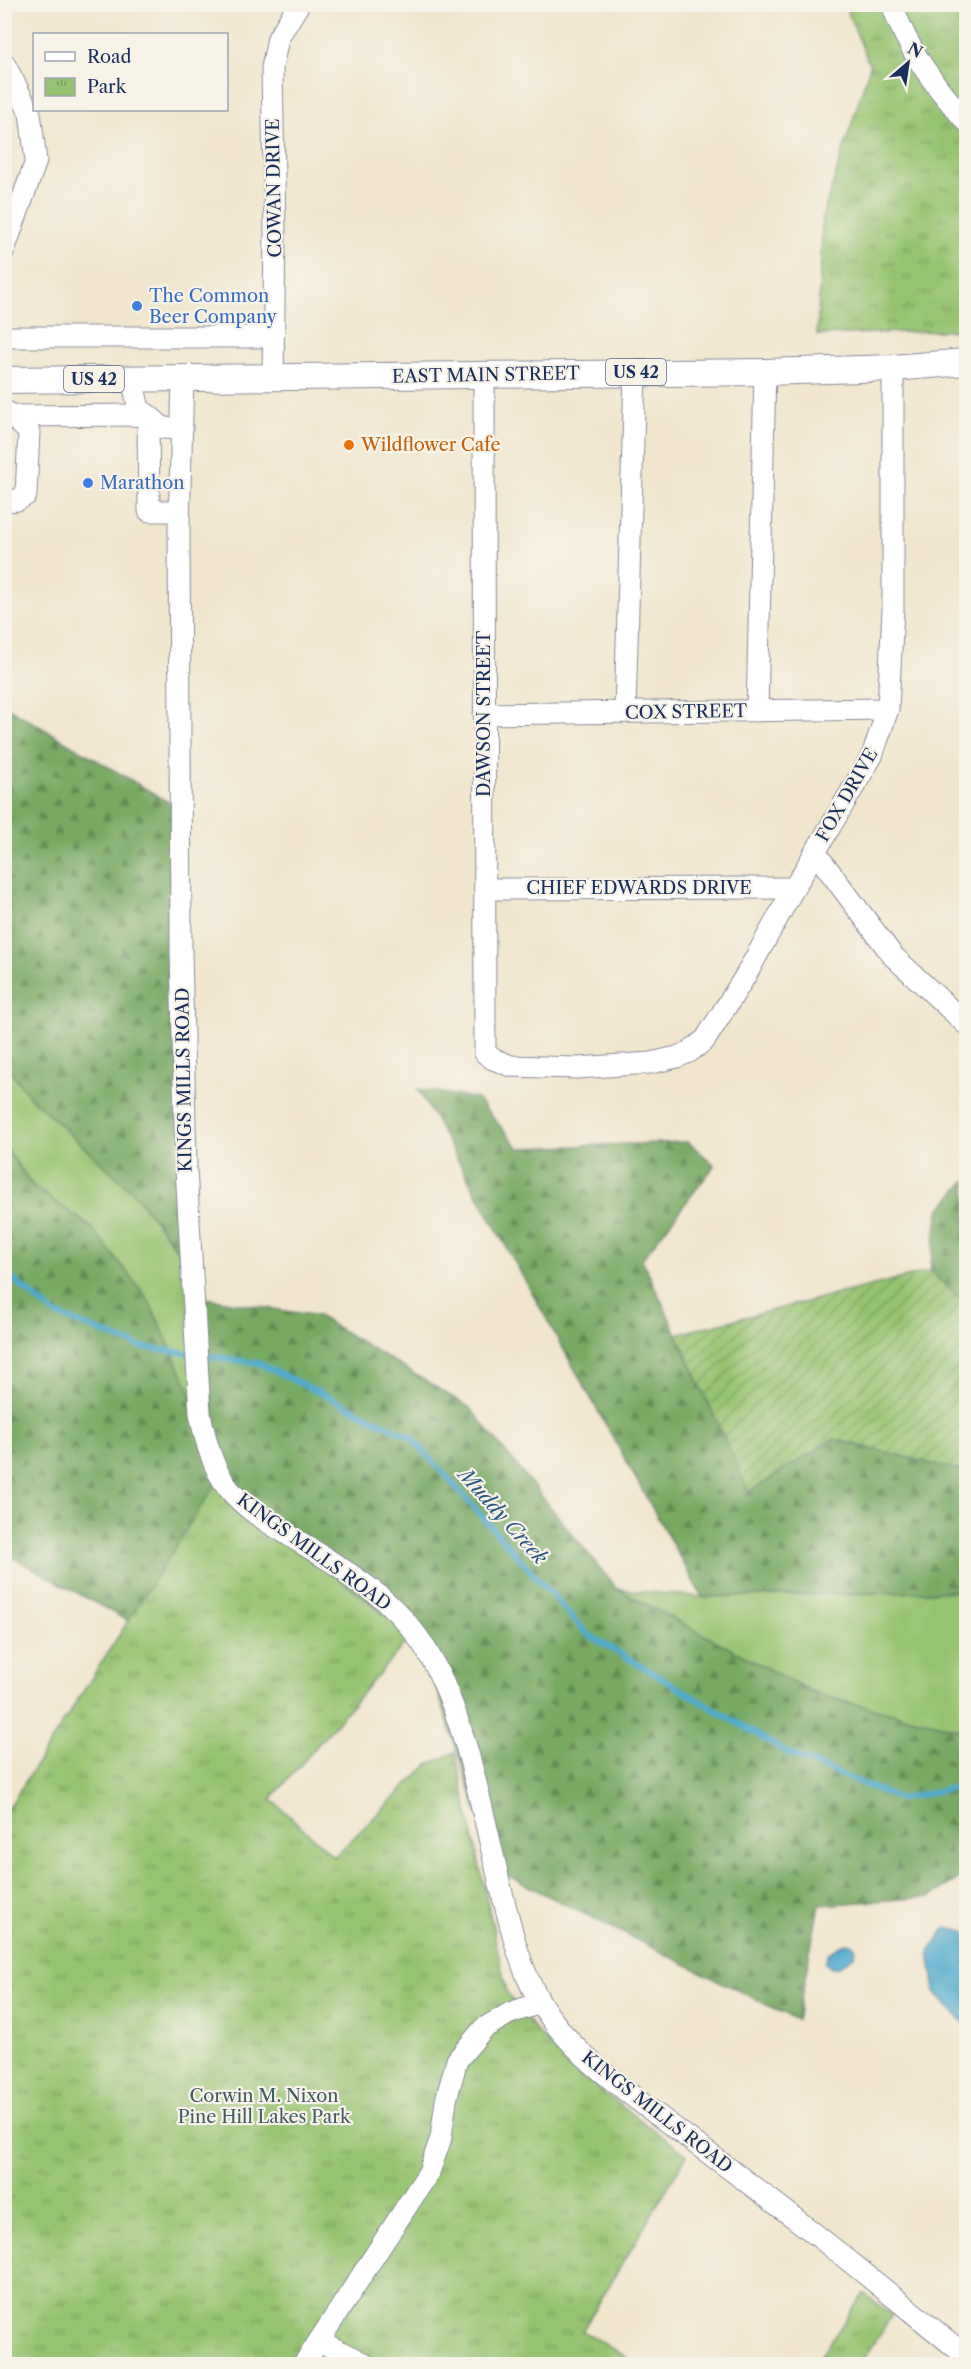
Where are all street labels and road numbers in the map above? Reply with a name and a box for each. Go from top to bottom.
street label: COWAN DRIVE [262,118,286,258]
road number: US 42 [606,359,666,385]
street label: EAST MAIN STREET [392,362,581,388]
road number: US 42 [64,366,124,392]
street label: DAWSON STREET [473,630,495,797]
street label: COX STREET [625,700,748,724]
street label: FOX DRIVE [811,744,883,846]
street label: CHIEF EDWARDS DRIVE [526,877,752,899]
street label: KINGS MILLS ROAD [171,987,197,1173]
street label: KINGS MILLS ROAD [233,1489,395,1615]
street label: KINGS MILLS ROAD [577,2046,737,2178]

